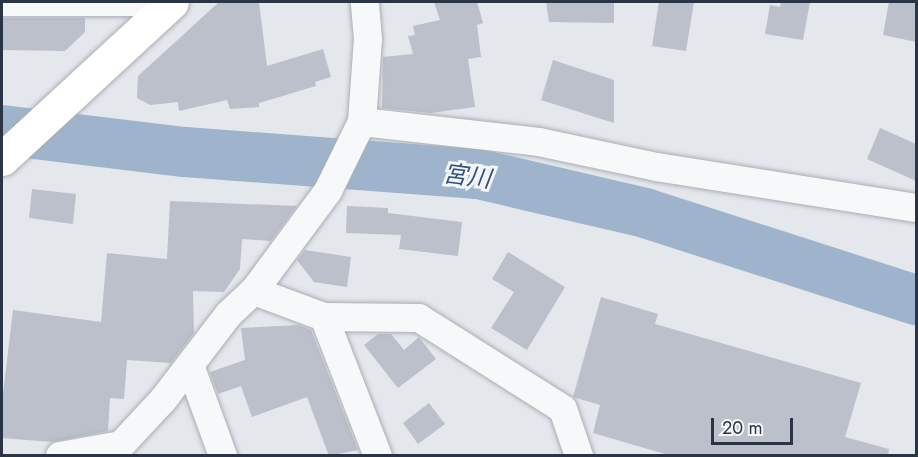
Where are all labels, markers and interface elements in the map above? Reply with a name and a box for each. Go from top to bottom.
water label: 宮川 [441,159,493,193]
scale bar [714,406,796,444]
text: 20 m [722,415,762,441]

